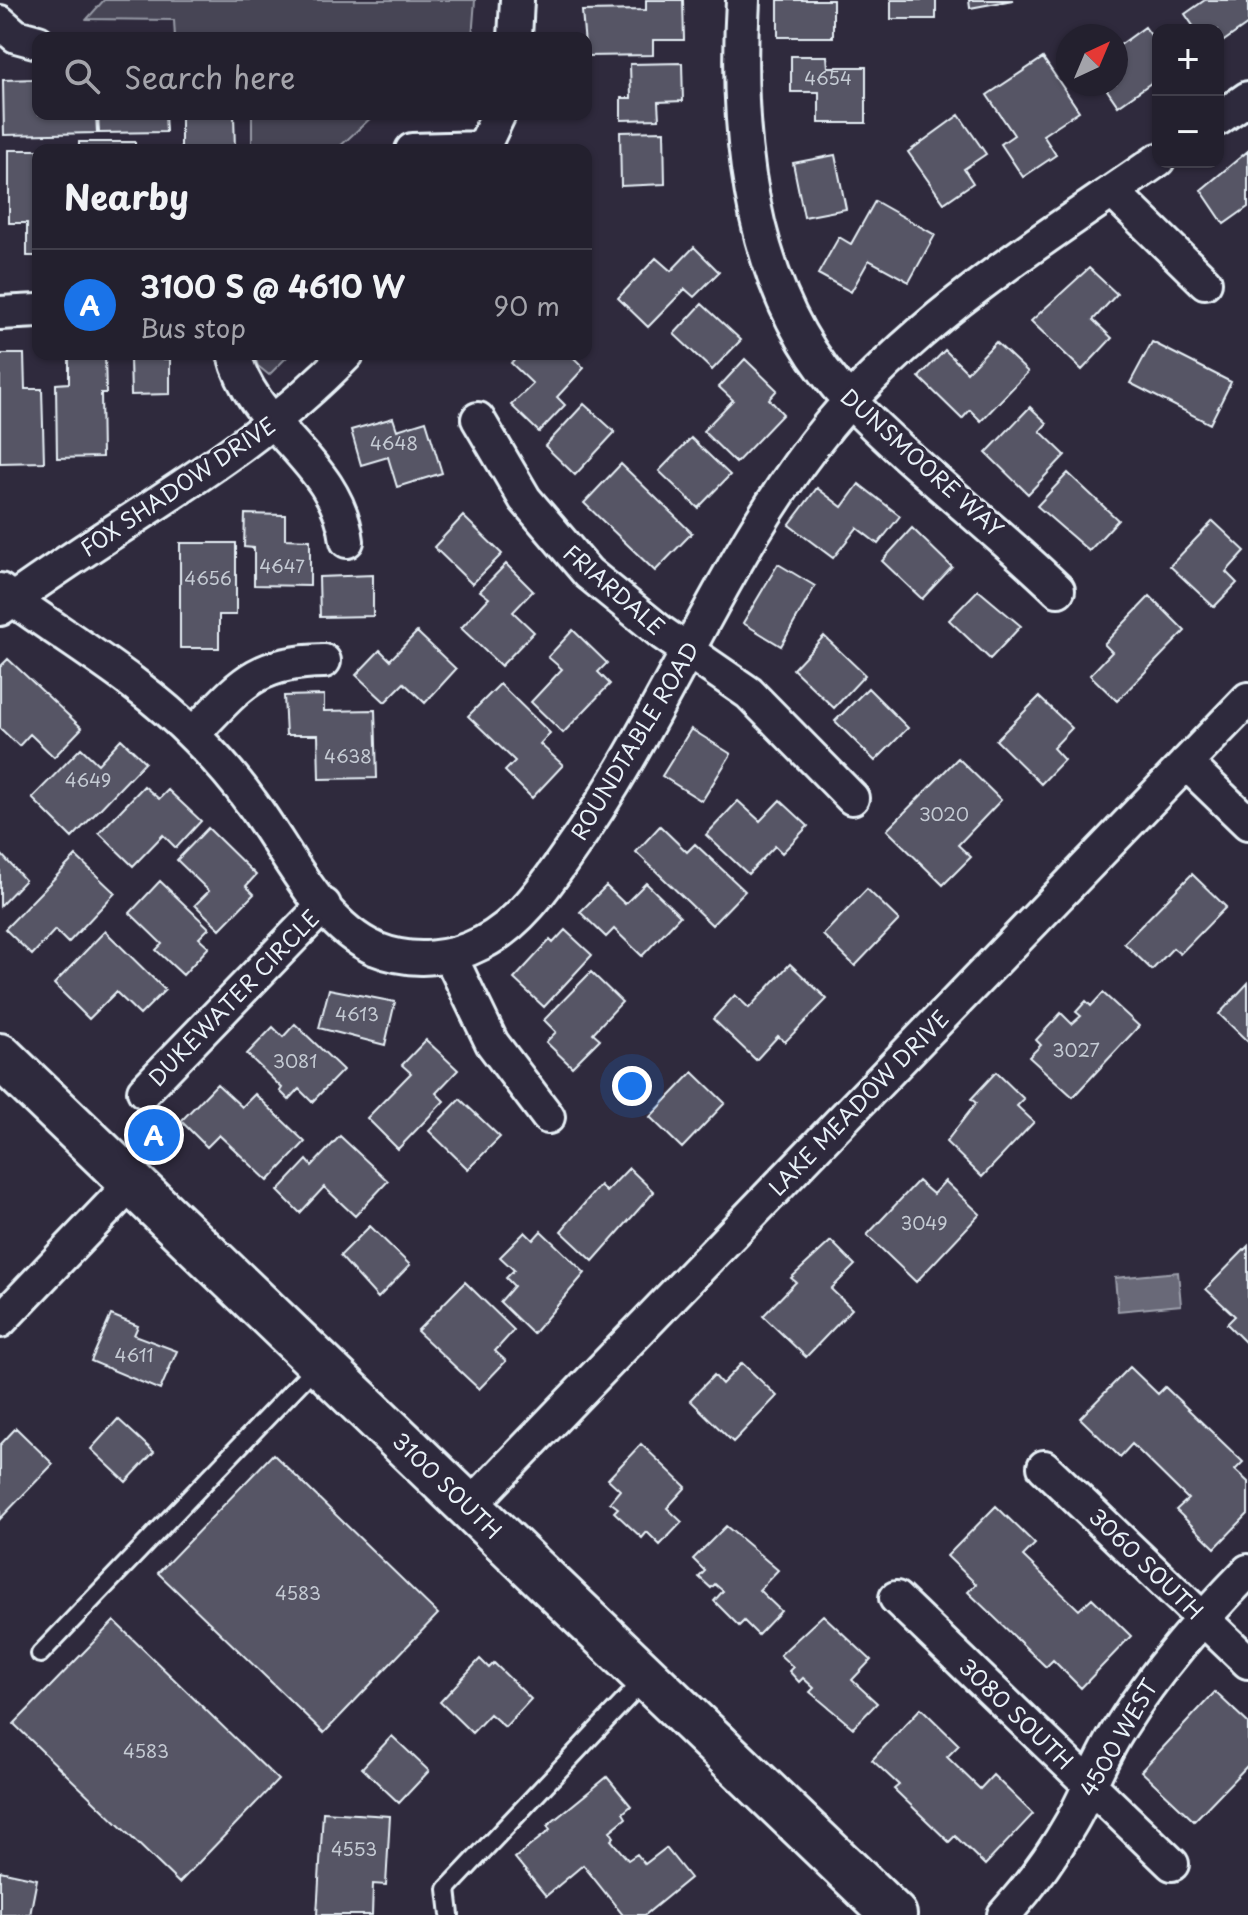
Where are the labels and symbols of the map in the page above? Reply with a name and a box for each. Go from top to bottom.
north arrow [1056,24,1128,96]
house number: 4654 [804,64,852,91]
street label: DUNSMOORE WAY [834,380,1012,544]
street label: FOX SHADOW DRIVE [73,408,281,564]
house number: 4648 [370,429,418,456]
street label: FRIARDALE [557,536,673,642]
house number: 4647 [259,552,305,579]
house number: 4656 [184,564,232,591]
street label: ROUNDTABLE ROAD [561,635,706,846]
house number: 4638 [324,742,372,769]
house number: 4649 [65,766,111,793]
house number: 3020 [919,800,969,827]
street label: DUKEWATER CIRCLE [140,901,326,1093]
house number: 4613 [335,1000,379,1027]
street label: LAKE MEADOW DRIVE [760,1002,956,1202]
house number: 3027 [1052,1036,1100,1063]
house number: 3081 [273,1047,317,1074]
your location [612,1066,652,1106]
pin: A [128,1105,180,1165]
house number: 3049 [901,1209,947,1236]
house number: 4611 [114,1341,154,1368]
street label: 3100 SOUTH [386,1424,510,1546]
street label: 3060 SOUTH [1082,1500,1212,1626]
house number: 4583 [275,1579,321,1606]
street label: 3080 SOUTH [952,1650,1082,1776]
street label: 4500 WEST [1071,1672,1165,1802]
house number: 4583 [123,1737,169,1764]
house number: 4553 [331,1835,377,1862]

